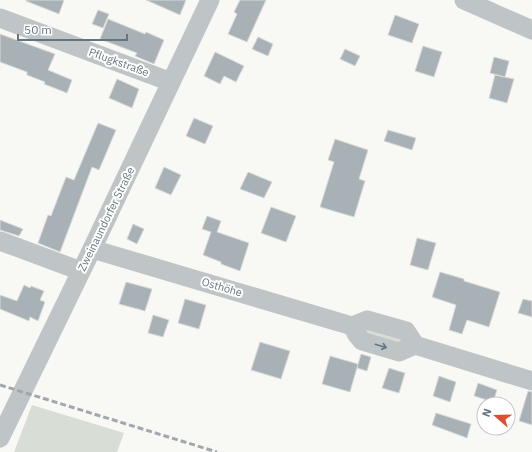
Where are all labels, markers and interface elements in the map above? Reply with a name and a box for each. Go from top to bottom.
scale bar [18,16,127,42]
text: 50 m [24,22,52,37]
street label: Pflugkstraße [87,45,151,79]
street label: Zweinaundorfer Straße [75,165,137,273]
street label: Osthöhe [200,275,244,299]
one-way arrow [374,343,387,350]
north arrow [476,396,516,436]
text: N [479,406,495,419]

